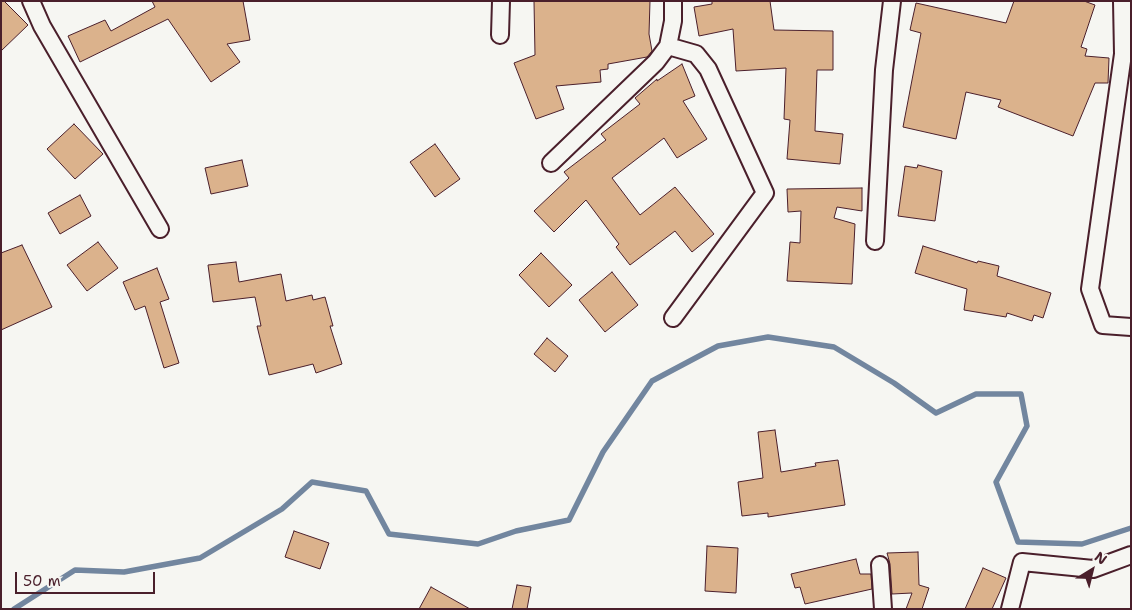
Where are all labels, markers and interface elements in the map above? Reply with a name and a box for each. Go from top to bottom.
north arrow [1067,545,1117,595]
text: N [1091,547,1111,568]
scale bar [18,562,158,594]
text: 50 m [23,571,61,591]

